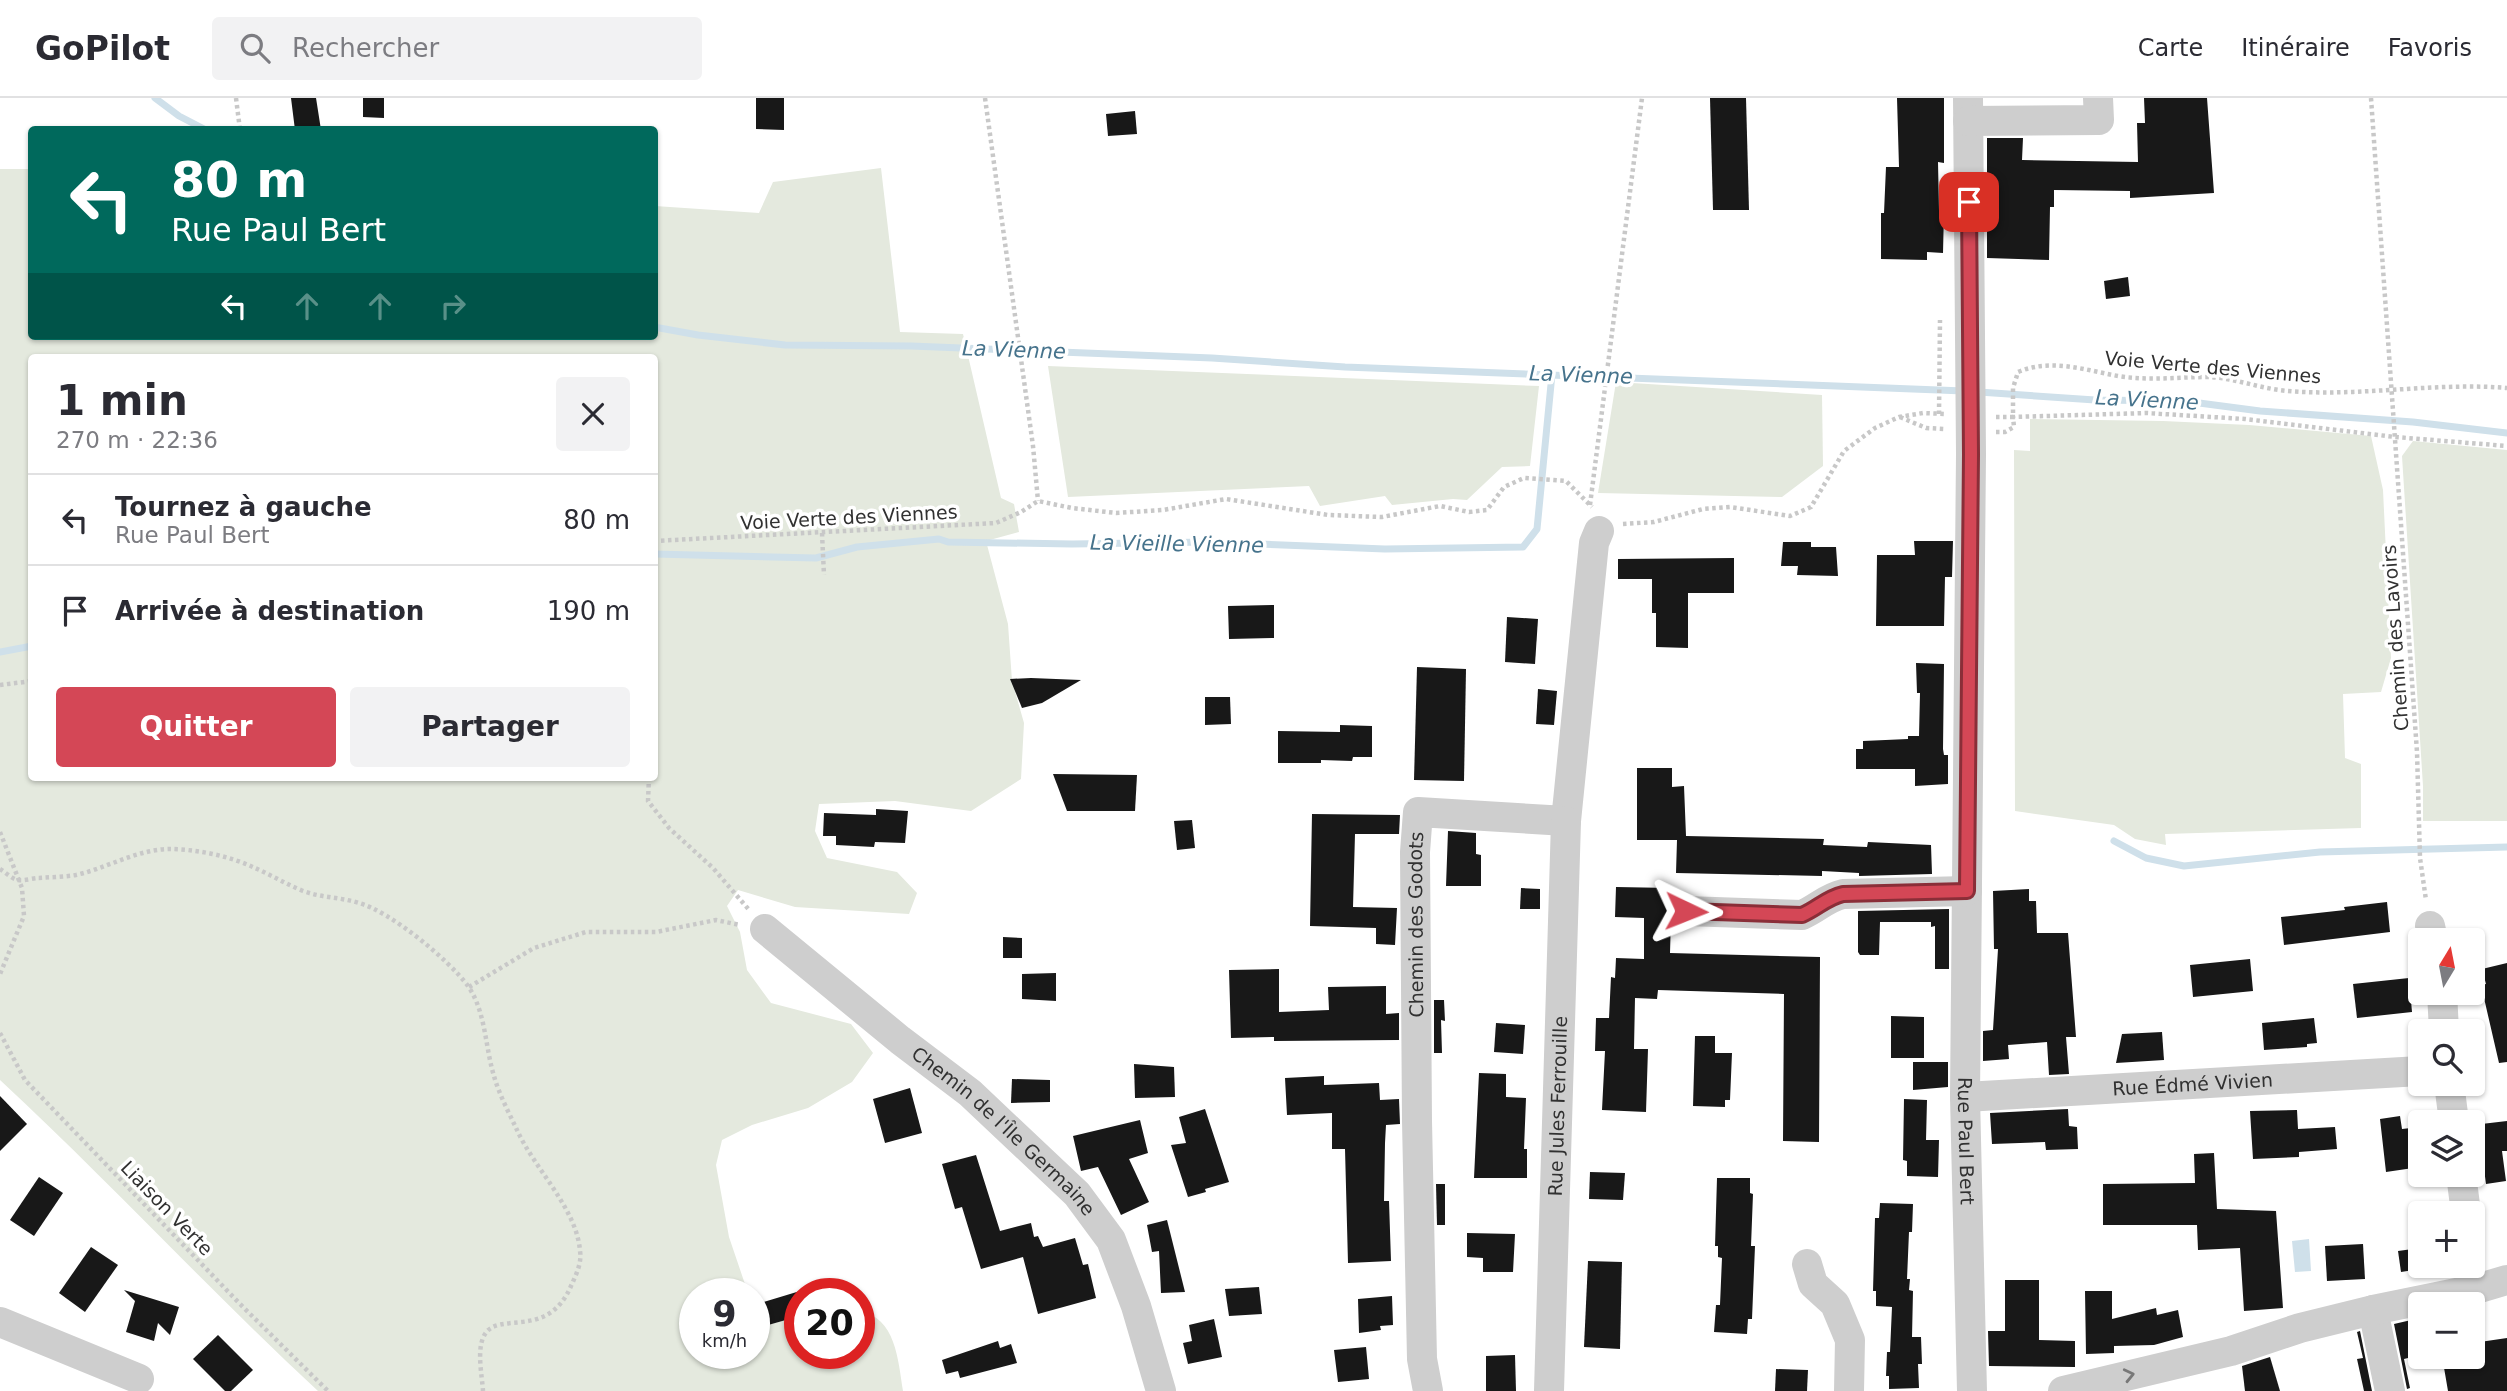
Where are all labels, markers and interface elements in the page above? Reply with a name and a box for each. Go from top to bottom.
search box [212,17,702,80]
text: GoPilot [35,29,170,68]
icon: search [236,29,274,67]
text: Rechercher [292,33,439,63]
text: Carte [2138,34,2203,62]
text: Itinéraire [2241,34,2350,62]
text: Favoris [2388,34,2472,62]
text: 80 m [171,152,307,209]
icon: left [56,154,147,245]
pin [1939,172,1999,232]
icon: arrive [1950,183,1988,221]
text: Rue Paul Bert [171,211,386,249]
icon: left [215,287,253,325]
icon: ahead [288,287,326,325]
icon: ahead [361,287,399,325]
icon: right [434,287,472,325]
water label: La Vienne [962,336,1066,364]
street label: Voie Verte des Viennes [2104,347,2322,387]
water label: La Vienne [1529,361,1633,389]
text: 1 min [56,376,188,425]
button: close [556,377,630,451]
water label: La Vienne [2094,385,2200,415]
text: 270 m · 22:36 [56,427,218,453]
text: Tournez à gauche [115,492,372,522]
street label: Voie Verte des Viennes [740,500,958,534]
icon: left [56,501,94,539]
text: 80 m [563,505,630,535]
text: Rue Paul Bert [115,522,270,548]
water label: La Vieille Vienne [1090,530,1264,558]
street label: Chemin des Lavoirs [2378,544,2412,732]
icon: arrive [56,592,94,630]
text: Arrivée à destination [115,596,424,626]
text: 190 m [547,596,630,626]
button: Quitter [56,687,336,767]
button: Partager [350,687,630,767]
street label: Chemin des Godots [1404,831,1427,1018]
position arrow [1649,874,1723,948]
north arrow [2408,928,2485,1004]
map controls [2408,928,2485,1369]
street label: Rue Jules Ferrouille [1544,1016,1571,1197]
button: search [2408,1019,2485,1096]
street label: Chemin de l'Île Germaine [907,1042,1100,1220]
street label: Rue Édmé Vivien [2112,1068,2273,1100]
street label: Rue Paul Bert [1954,1077,1979,1205]
button: layers [2408,1110,2485,1187]
street label: Liaison Verte [117,1156,217,1260]
button: + [2408,1201,2485,1278]
speed limit sign: 20 [784,1278,875,1369]
button: − [2408,1292,2485,1369]
text: 9 [712,1294,737,1334]
text: km/h [702,1330,747,1351]
one-way arrow [2123,1369,2135,1384]

